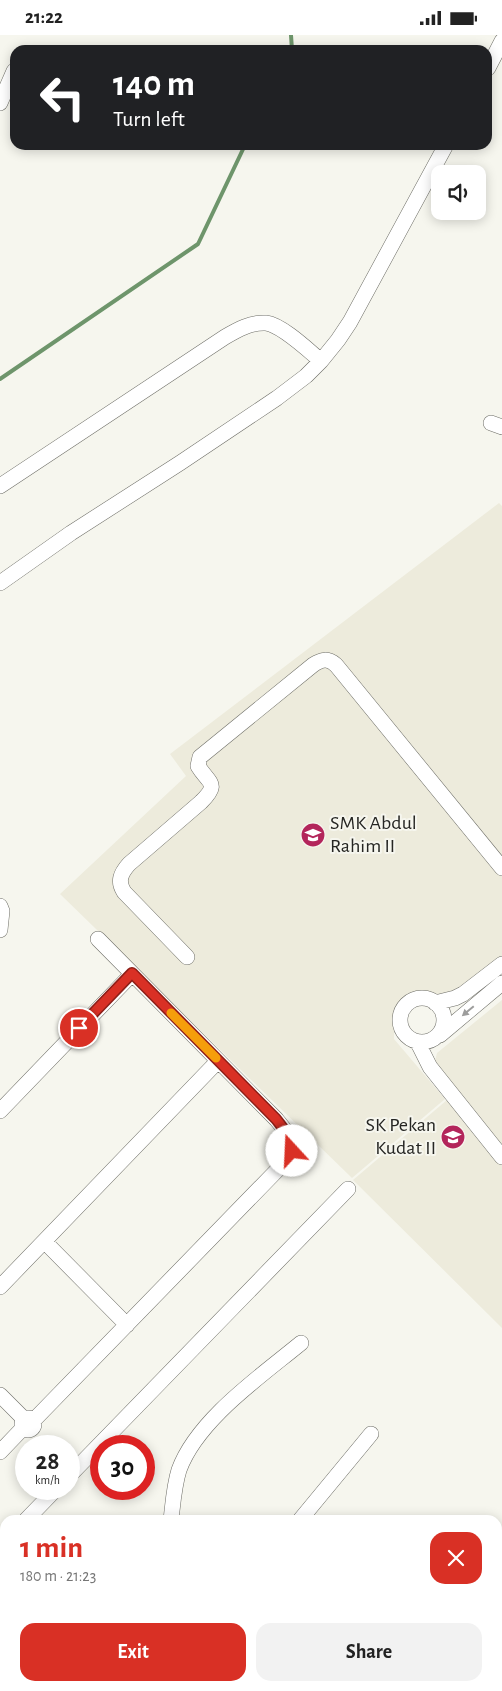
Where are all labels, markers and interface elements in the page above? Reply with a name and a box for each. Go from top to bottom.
text: 21:22 [25,8,63,27]
icon: left [30,65,95,130]
text: 140 m [113,67,195,102]
text: Turn left [113,108,185,130]
map controls [431,165,486,220]
button: sound [431,165,486,220]
place label: SMK Abdul Rahim II [330,813,417,856]
school or university icon: SMK Abdul Rahim II [300,822,326,848]
one-way arrow [462,1005,474,1016]
pin [58,1007,100,1049]
icon: arrive [65,1014,93,1042]
place label: SK Pekan Kudat II [365,1115,436,1158]
position arrow [265,1124,317,1176]
school or university icon: SK Pekan Kudat II [440,1124,466,1150]
speed limit sign: 30 [90,1435,155,1500]
text: 28 [35,1449,60,1474]
text: km/h [35,1474,60,1486]
button: close [430,1532,482,1584]
text: 1 min [20,1533,83,1563]
text: 180 m · 21:23 [20,1568,96,1584]
button: Exit [20,1623,246,1681]
button: Share [256,1623,482,1681]

